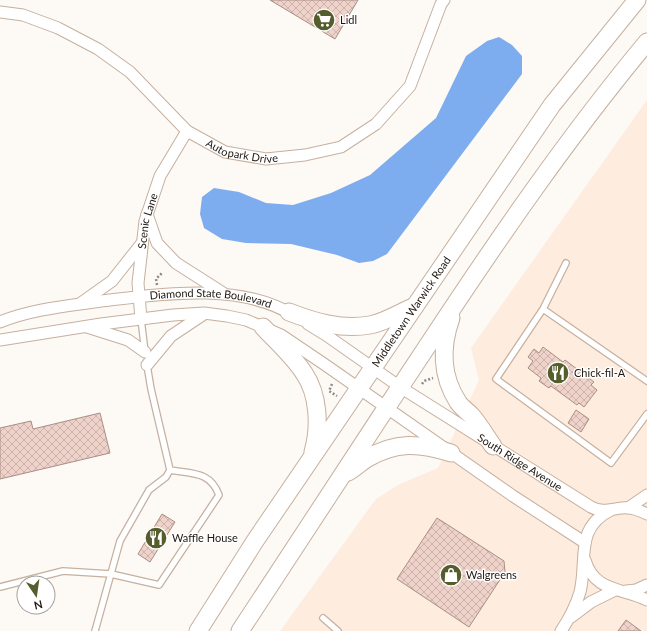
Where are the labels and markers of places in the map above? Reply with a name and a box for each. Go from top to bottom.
supermarket icon: Lidl [311,7,337,33]
place label: Lidl [340,13,357,26]
restaurant icon: Chick-fil-A [545,360,571,386]
place label: Chick-fil-A [574,366,626,379]
restaurant icon: Waffle House [143,525,169,551]
place label: Waffle House [172,531,238,544]
shop icon: Walgreens [438,562,464,588]
place label: Walgreens [466,568,517,581]

